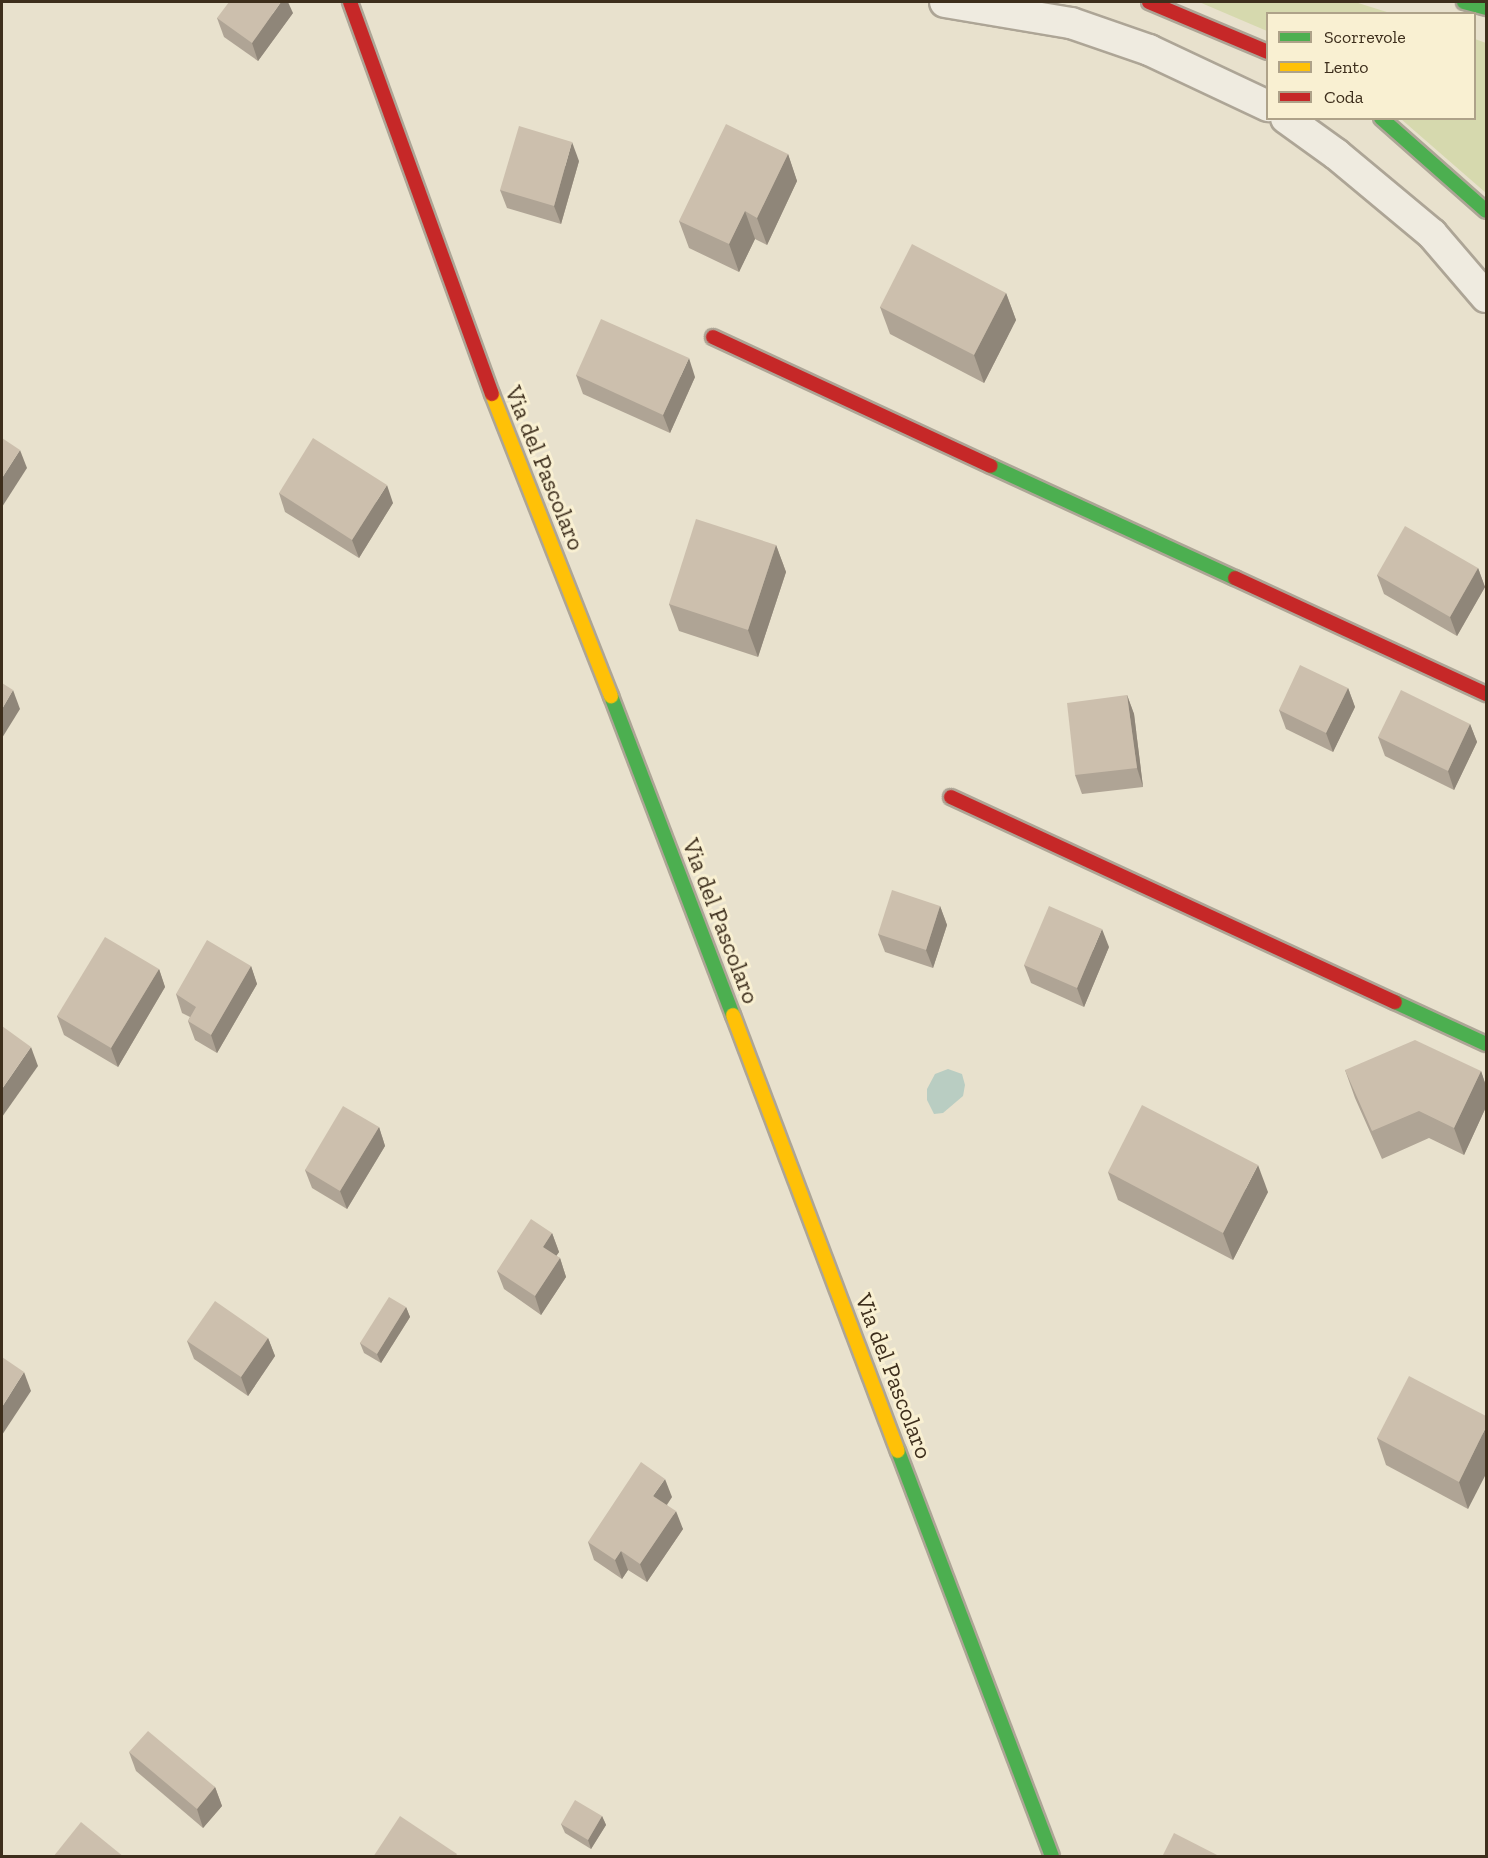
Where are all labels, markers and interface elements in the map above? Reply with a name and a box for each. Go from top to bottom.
legend [1266,12,1476,120]
text: Scorrevole [1324,26,1406,48]
text: Lento [1324,56,1369,78]
text: Coda [1324,86,1363,108]
street label: Via del Pascolaro [499,382,591,554]
street label: Via del Pascolaro [676,834,766,1008]
street label: Via del Pascolaro [849,1289,939,1463]

